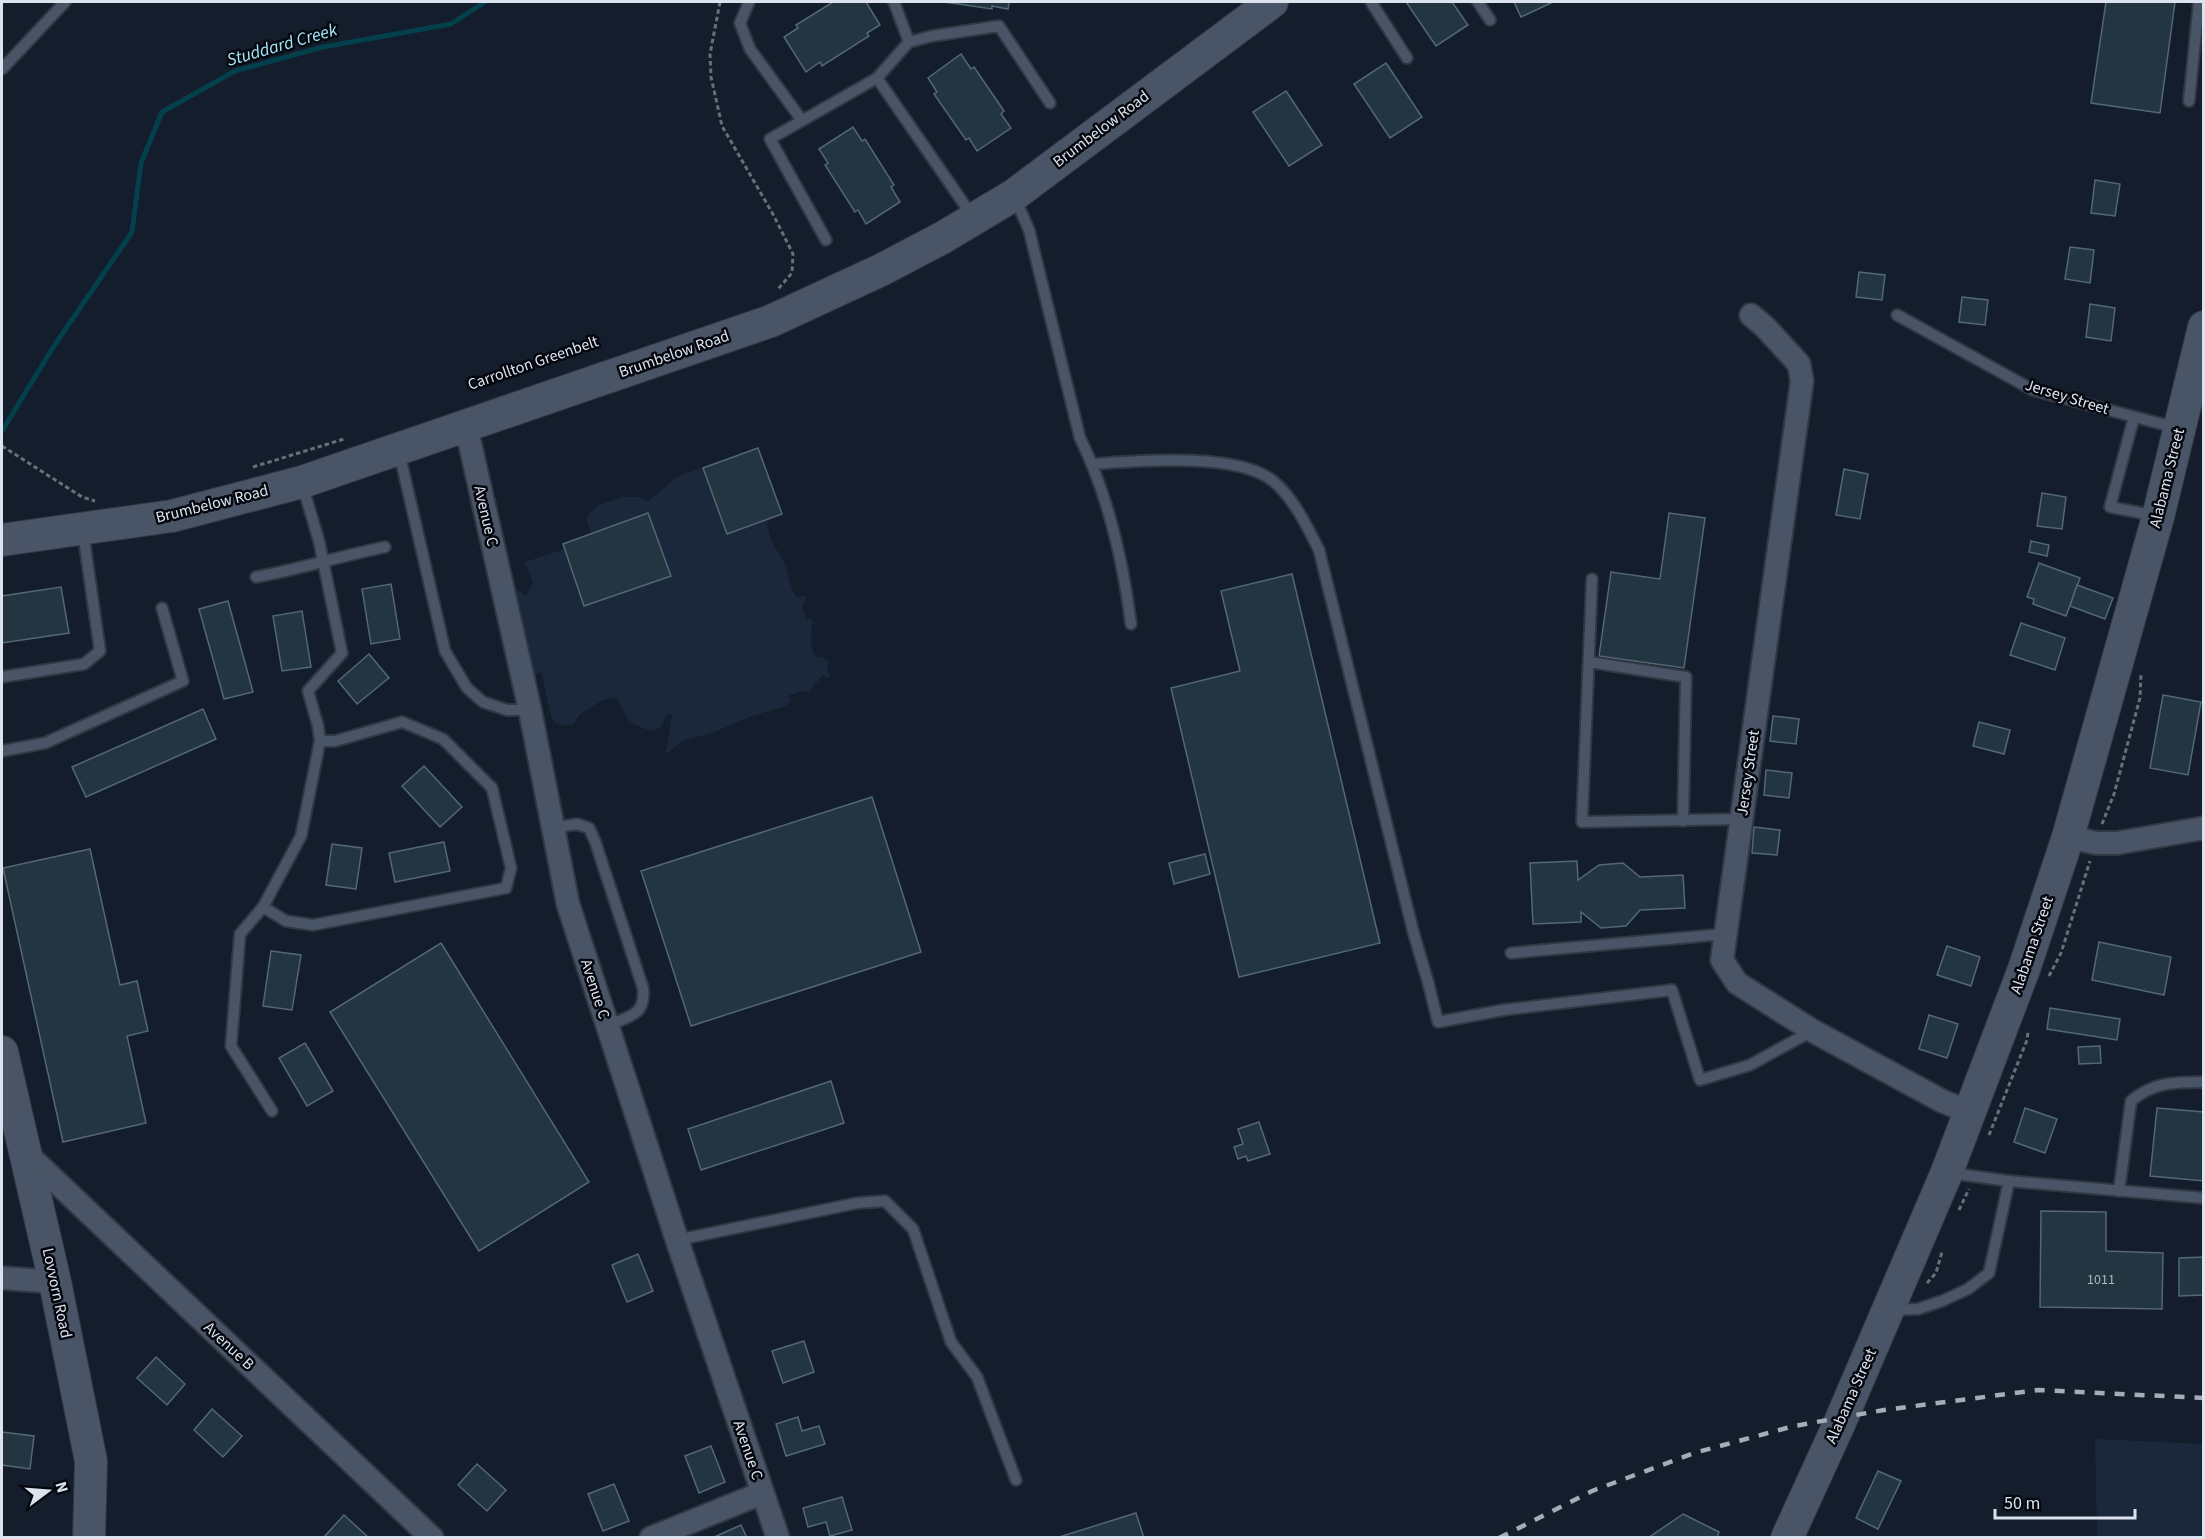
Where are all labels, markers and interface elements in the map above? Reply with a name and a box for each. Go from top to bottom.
water label: Studdard Creek [224,17,341,73]
street label: Brumbelow Road [1048,85,1154,173]
street label: Brumbelow Road [616,325,732,383]
street label: Carrollton Greenbelt [465,330,602,396]
street label: Jersey Street [2022,374,2112,420]
street label: Alabama Street [2144,425,2190,530]
street label: Brumbelow Road [153,479,271,529]
street label: Avenue C [468,483,504,549]
street label: Jersey Street [1731,728,1765,817]
street label: Alabama Street [2005,893,2059,997]
street label: Avenue C [575,956,615,1022]
street label: Lovvorn Road [37,1246,77,1340]
house number: 1011 [2087,1270,2115,1290]
street label: Avenue B [199,1317,259,1375]
street label: Alabama Street [1820,1344,1882,1447]
street label: Avenue C [728,1417,768,1483]
north arrow [18,1461,78,1521]
text: N [49,1479,73,1495]
scale bar [1995,1482,2134,1520]
text: 50 m [2004,1491,2040,1516]

